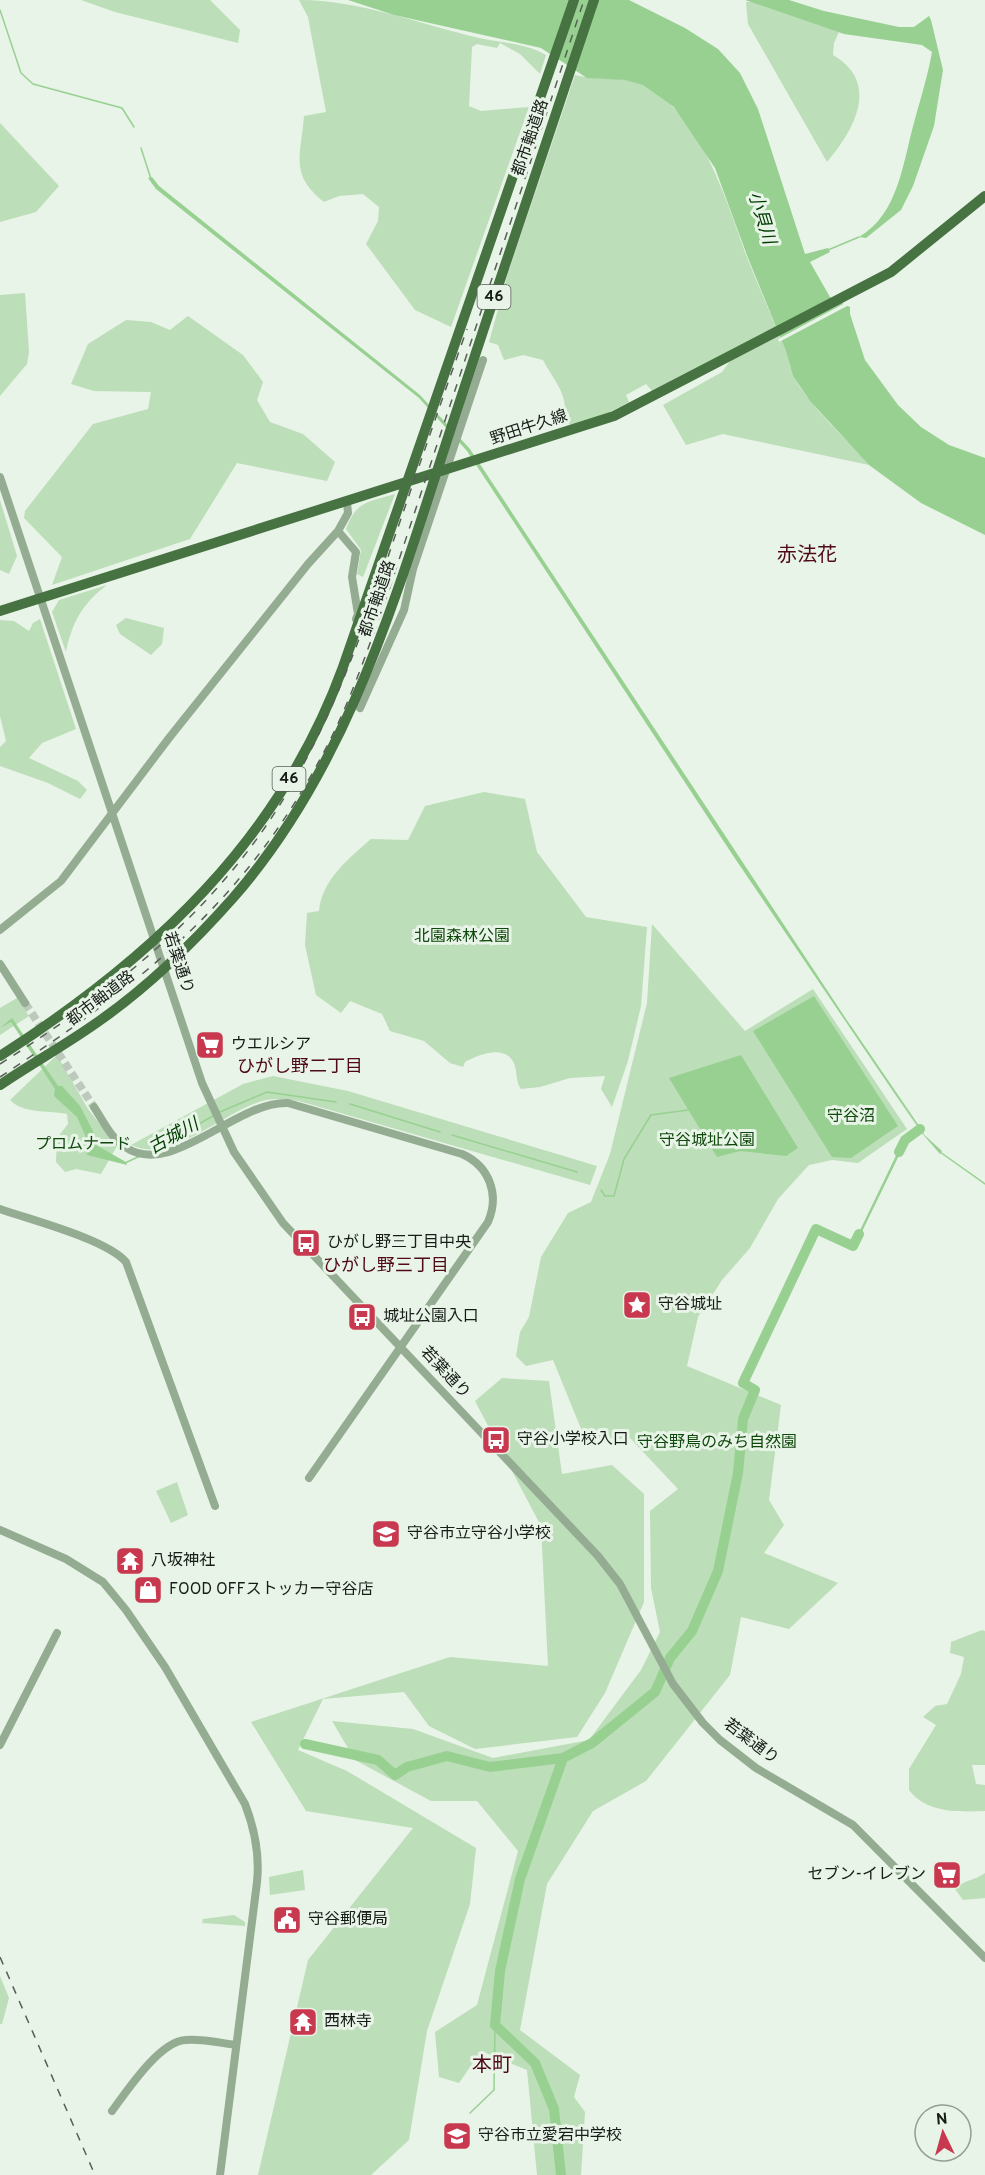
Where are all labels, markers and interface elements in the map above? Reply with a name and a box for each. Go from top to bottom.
street label: 都市軸道路 [509,97,553,179]
water label: 小貝川 [742,189,780,249]
road number: 46 [478,285,510,309]
street label: 野田牛久線 [488,406,570,450]
district label: 赤法花 [777,543,837,569]
street label: 都市軸道路 [356,558,400,640]
road number: 46 [272,767,306,791]
park label: 北園森林公園 [414,927,510,947]
street label: 若葉通り [159,929,197,997]
street label: 都市軸道路 [63,967,139,1031]
supermarket icon: ウエルシア [194,1029,226,1061]
place label: ウエルシア [231,1035,311,1055]
district label: ひがし野二丁目 [237,1056,363,1079]
park label: 守谷沼 [827,1107,875,1127]
water label: 古城川 [145,1113,205,1160]
park label: 守谷城址公園 [659,1131,755,1151]
park label: プロムナード [35,1135,131,1155]
bus stop icon: ひがし野三丁目中央 [290,1227,322,1259]
place label: ひがし野三丁目中央 [327,1233,471,1253]
district label: ひがし野三丁目 [323,1255,449,1278]
place icon: 守谷城址 [621,1289,653,1321]
place label: 守谷城址 [658,1295,722,1315]
bus stop icon: 城址公園入口 [346,1301,378,1333]
place label: 城址公園入口 [383,1307,479,1327]
street label: 若葉通り [416,1343,474,1403]
bus stop icon: 守谷小学校入口 [480,1424,512,1456]
place label: 守谷小学校入口 [517,1430,629,1450]
park label: 守谷野鳥のみち自然園 [637,1433,797,1453]
school or university icon: 守谷市立守谷小学校 [370,1518,402,1550]
place label: 守谷市立守谷小学校 [407,1524,551,1544]
temple icon: 八坂神社 [114,1545,146,1577]
place label: 八坂神社 [151,1551,215,1571]
shop icon: FOOD OFFストッカー守谷店 [132,1574,164,1606]
place label: FOOD OFFストッカー守谷店 [169,1580,374,1600]
street label: 若葉通り [719,1715,783,1769]
supermarket icon: セブン-イレブン [931,1859,963,1891]
place label: セブン-イレブン [808,1865,926,1885]
public building icon: 守谷郵便局 [271,1904,303,1936]
place label: 守谷郵便局 [308,1910,388,1930]
temple icon: 西林寺 [287,2006,319,2038]
place label: 西林寺 [324,2012,372,2032]
district label: 本町 [472,2053,512,2079]
north arrow [913,2103,973,2163]
text: N [935,2110,948,2131]
school or university icon: 守谷市立愛宕中学校 [441,2120,473,2152]
place label: 守谷市立愛宕中学校 [478,2126,622,2146]

